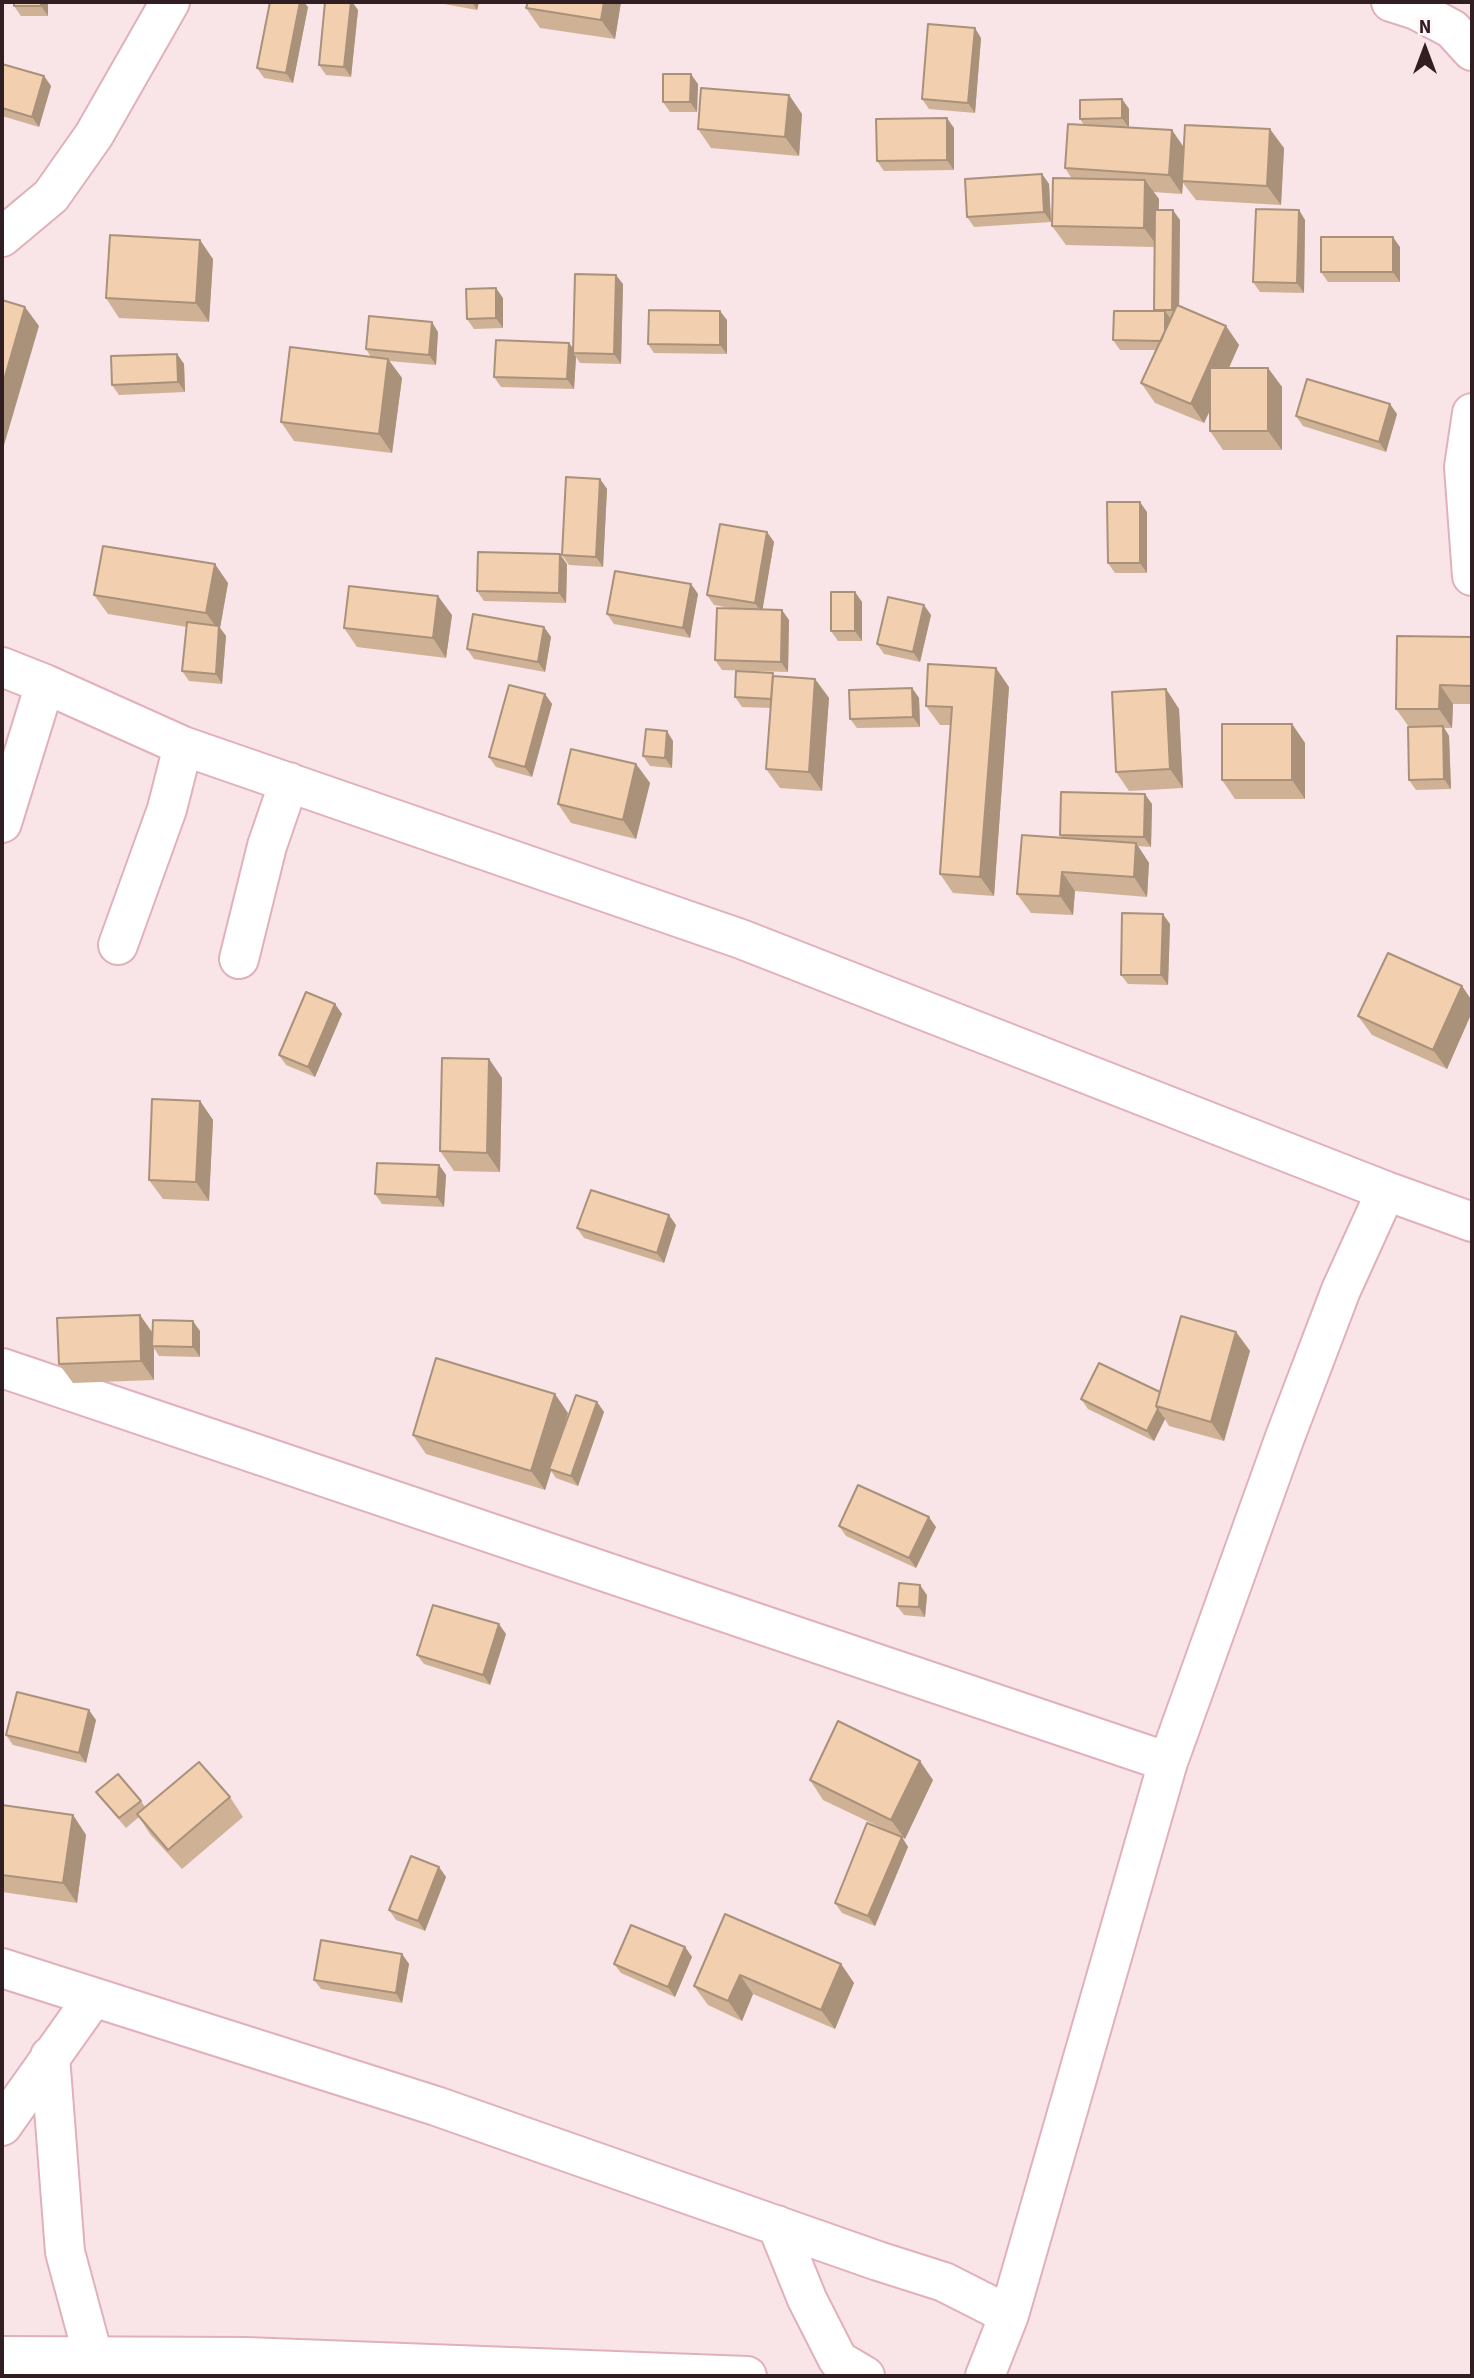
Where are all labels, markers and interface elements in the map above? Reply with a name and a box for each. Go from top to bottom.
north arrow [1390,14,1460,84]
text: N [1419,14,1431,41]

